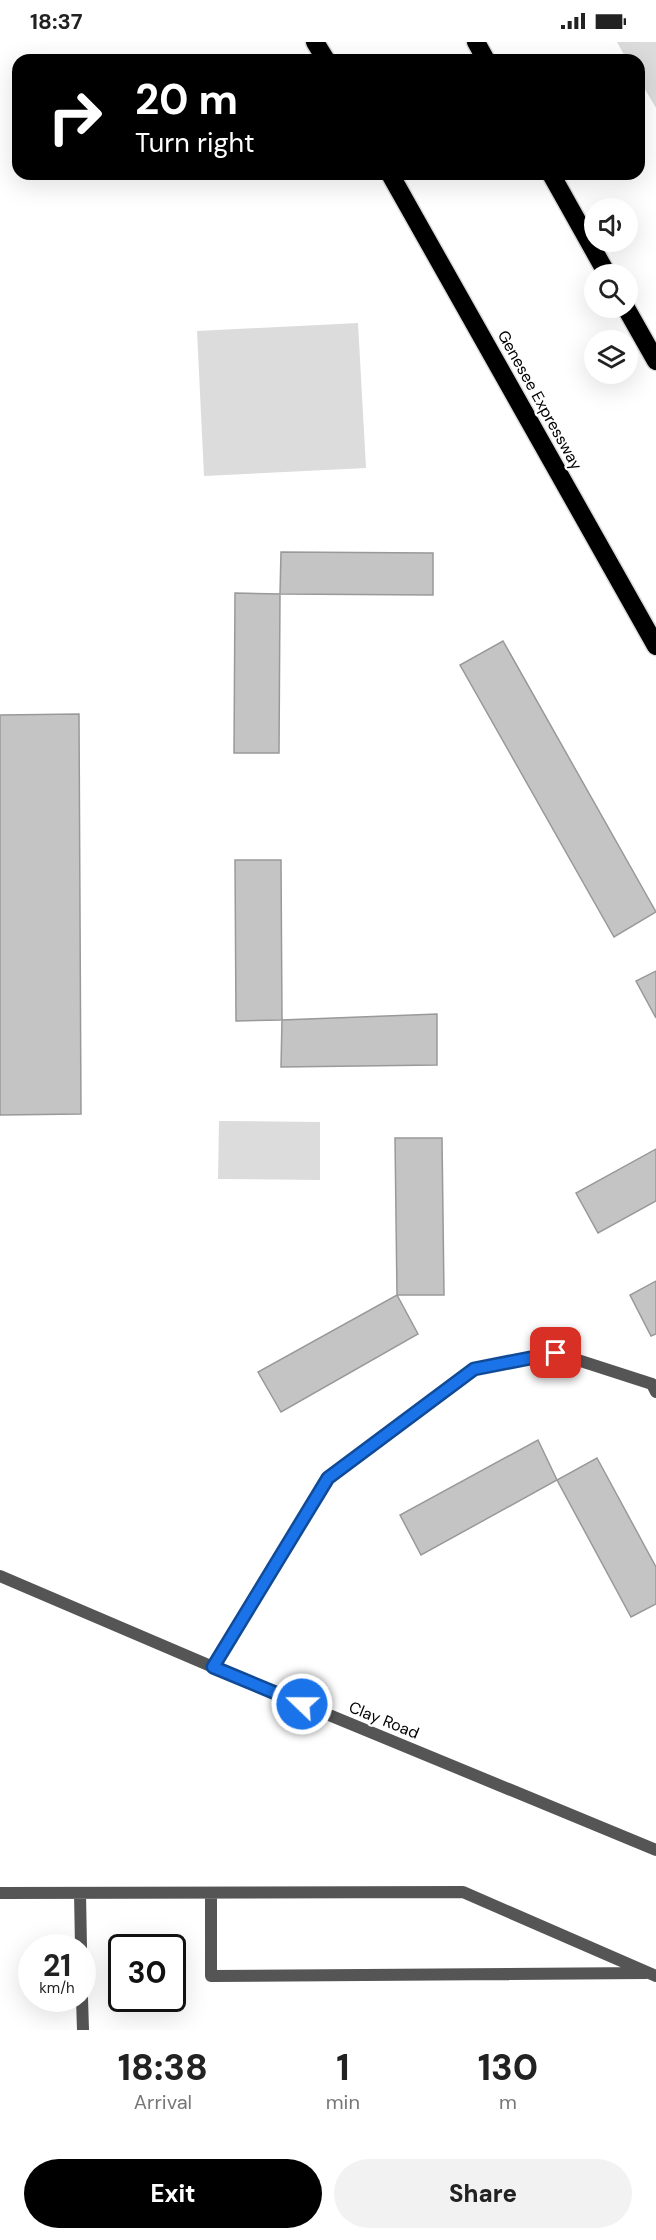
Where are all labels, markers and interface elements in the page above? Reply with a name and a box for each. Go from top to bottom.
text: 18:37 [30,7,82,36]
text: 20 m [135,72,238,127]
icon: right [36,78,114,156]
text: Turn right [135,125,255,160]
map controls [584,198,638,384]
button: sound [584,198,638,252]
button: search [584,264,638,318]
street label: Genesee Expressway [493,326,587,474]
button: layers [584,330,638,384]
pin [530,1327,581,1378]
icon: arrive [539,1336,572,1369]
position arrow [270,1672,334,1736]
street label: Clay Road [346,1696,422,1744]
speed limit sign: 30 [108,1934,186,2012]
text: 21 [43,1946,71,1985]
text: km/h [39,1978,75,1998]
text: 18:38 [118,2044,208,2091]
text: 1 [336,2044,349,2091]
text: 130 [478,2044,538,2091]
text: Arrival [134,2089,192,2115]
text: min [326,2089,360,2115]
text: m [499,2089,517,2115]
button: Exit [24,2159,322,2228]
button: Share [334,2159,632,2228]

